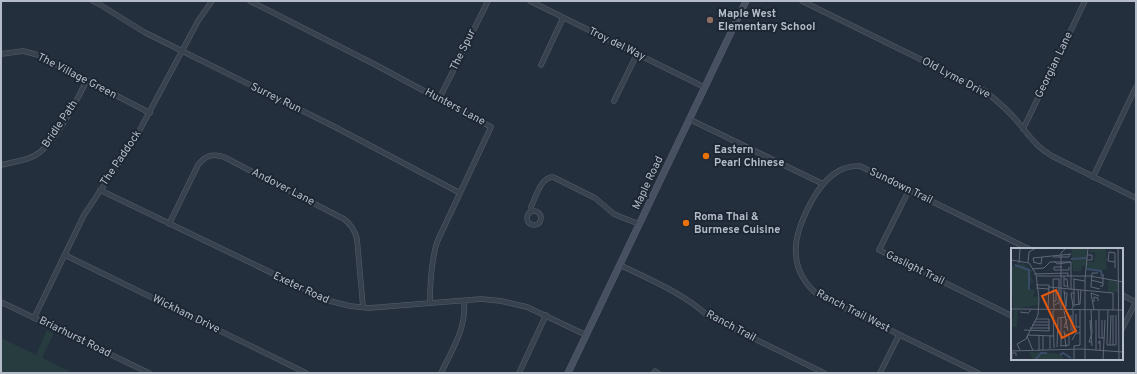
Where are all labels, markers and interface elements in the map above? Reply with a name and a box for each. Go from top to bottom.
place label: Maple West Elementary School [718,7,815,34]
marker: Maple West Elementary School [705,15,715,25]
street label: Troy del Way [586,24,648,64]
street label: The Spur [447,26,479,73]
street label: Georgian Lane [1032,30,1076,100]
street label: The Village Green [35,50,119,102]
street label: Old Lyme Drive [919,54,993,102]
street label: Surrey Run [248,80,304,116]
street label: Hunters Lane [422,85,488,129]
street label: Bridle Path [39,98,81,150]
street label: The Paddock [97,127,145,188]
place label: Eastern Pearl Chinese [714,143,784,170]
marker: Eastern Pearl Chinese [701,151,711,161]
street label: Maple Road [630,154,666,212]
street label: Andover Lane [249,165,317,209]
street label: Sundown Trail [867,165,935,207]
place label: Roma Thai & Burmese Cuisine [694,210,780,237]
marker: Roma Thai & Burmese Cuisine [681,218,691,228]
street label: Gaslight Trail [883,248,947,288]
inset map [1011,248,1123,360]
street label: Exeter Road [271,269,331,307]
street label: Ranch Trail West [814,286,892,336]
street label: Wickham Drive [150,292,222,336]
street label: Ranch Trail [704,307,758,345]
street label: Briarhurst Road [37,314,113,360]

